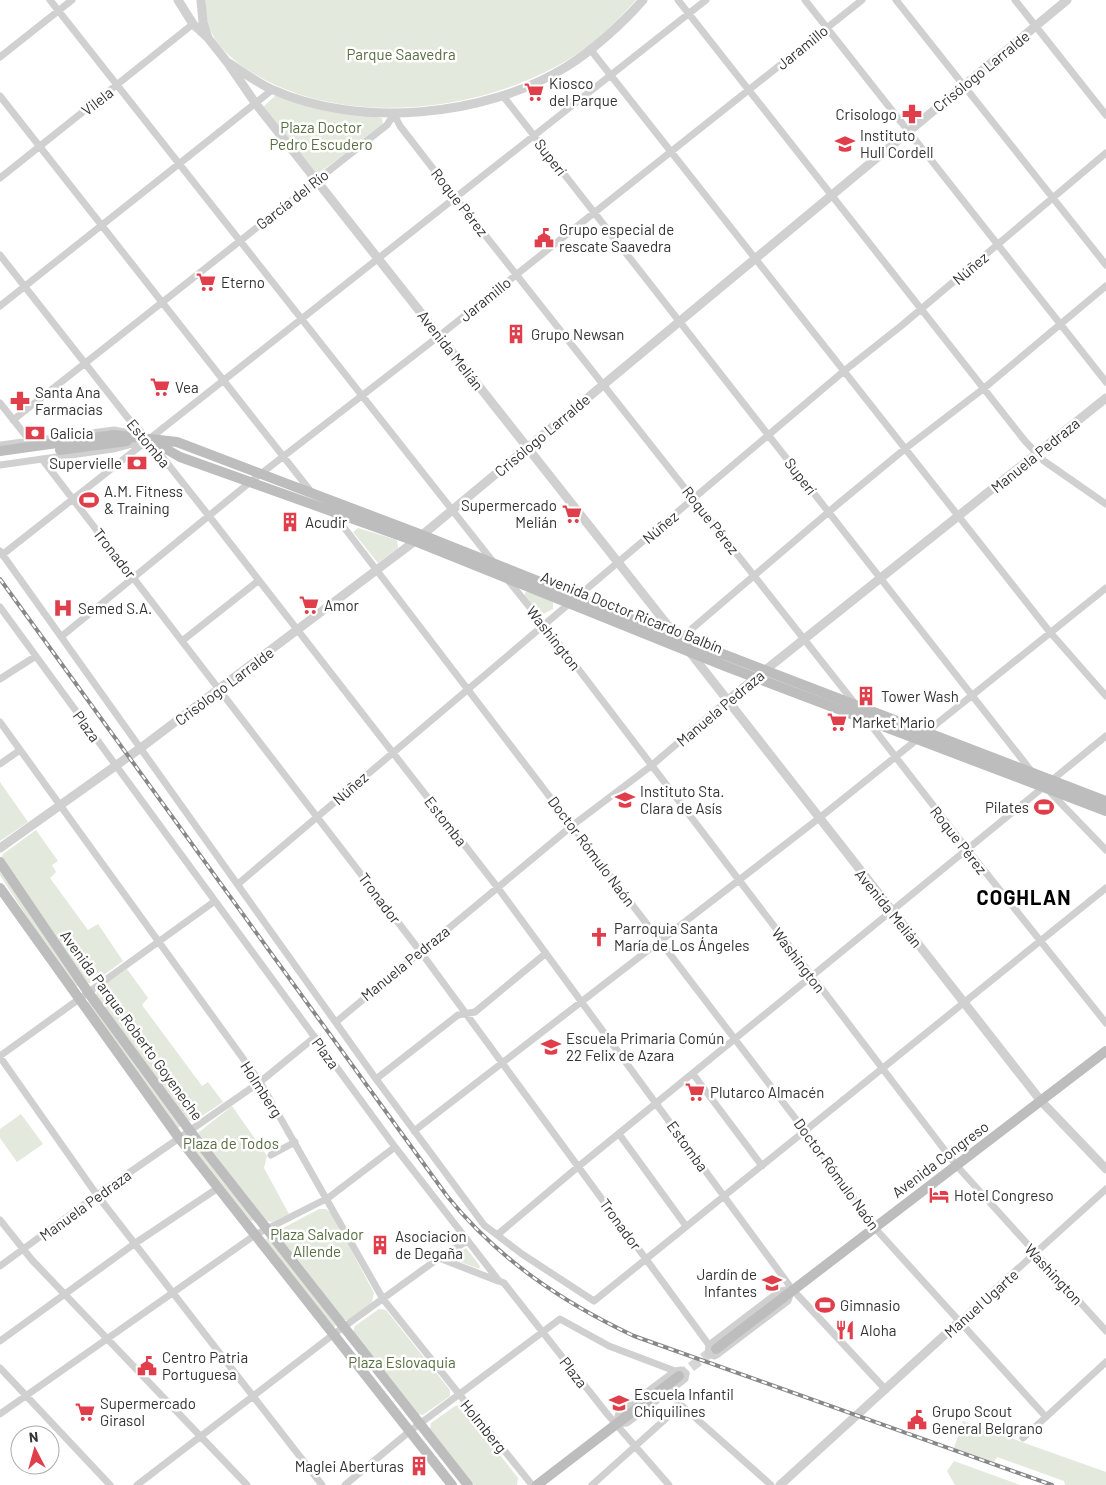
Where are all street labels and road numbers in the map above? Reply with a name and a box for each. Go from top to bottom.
street label: Jaramillo [773,21,831,73]
street label: Crisólogo Larralde [929,27,1033,115]
street label: Vilela [78,83,116,119]
street label: Superí [531,135,571,179]
street label: Roque Pérez [428,164,492,240]
street label: García del Río [252,165,332,233]
street label: Núñez [949,248,992,288]
street label: Jaramillo [456,273,514,325]
street label: Avenida Melián [414,307,488,393]
street label: Crisólogo Larralde [491,390,593,480]
street label: Manuela Pedraza [987,414,1083,496]
street label: Estomba [123,415,175,471]
street label: Superí [781,454,821,498]
street label: Roque Pérez [679,482,743,558]
street label: Núñez [639,507,682,547]
street label: Tronador [90,524,141,582]
street label: Avenida Doctor Ricardo Balbín [538,567,726,657]
street label: Washington [523,602,585,674]
street label: Crisólogo Larralde [171,643,277,729]
street label: Manuela Pedraza [673,666,767,750]
street label: Plaza [70,707,104,745]
street label: Núñez [329,768,372,808]
street label: Doctor Rómulo Naón [545,792,639,910]
street label: Estomba [421,793,471,849]
street label: Roque Pérez [927,802,991,878]
street label: Avenida Melián [852,865,926,951]
street label: Tronador [355,869,405,927]
street label: Manuela Pedraza [357,922,453,1004]
street label: Washington [769,924,829,996]
street label: Avenida Parque Roberto Goyeneche [57,927,207,1123]
street label: Plaza [309,1034,343,1072]
street label: Holmberg [237,1058,287,1120]
street label: Doctor Rómulo Naón [791,1115,883,1233]
street label: Estomba [664,1117,712,1175]
street label: Avenida Congreso [888,1117,992,1201]
street label: Manuela Pedraza [36,1166,134,1244]
street label: Tronador [596,1195,646,1254]
street label: Washington [1021,1240,1087,1308]
street label: Manuel Ugarte [940,1265,1022,1341]
street label: Plaza [556,1353,592,1391]
street label: Holmberg [457,1396,511,1456]

